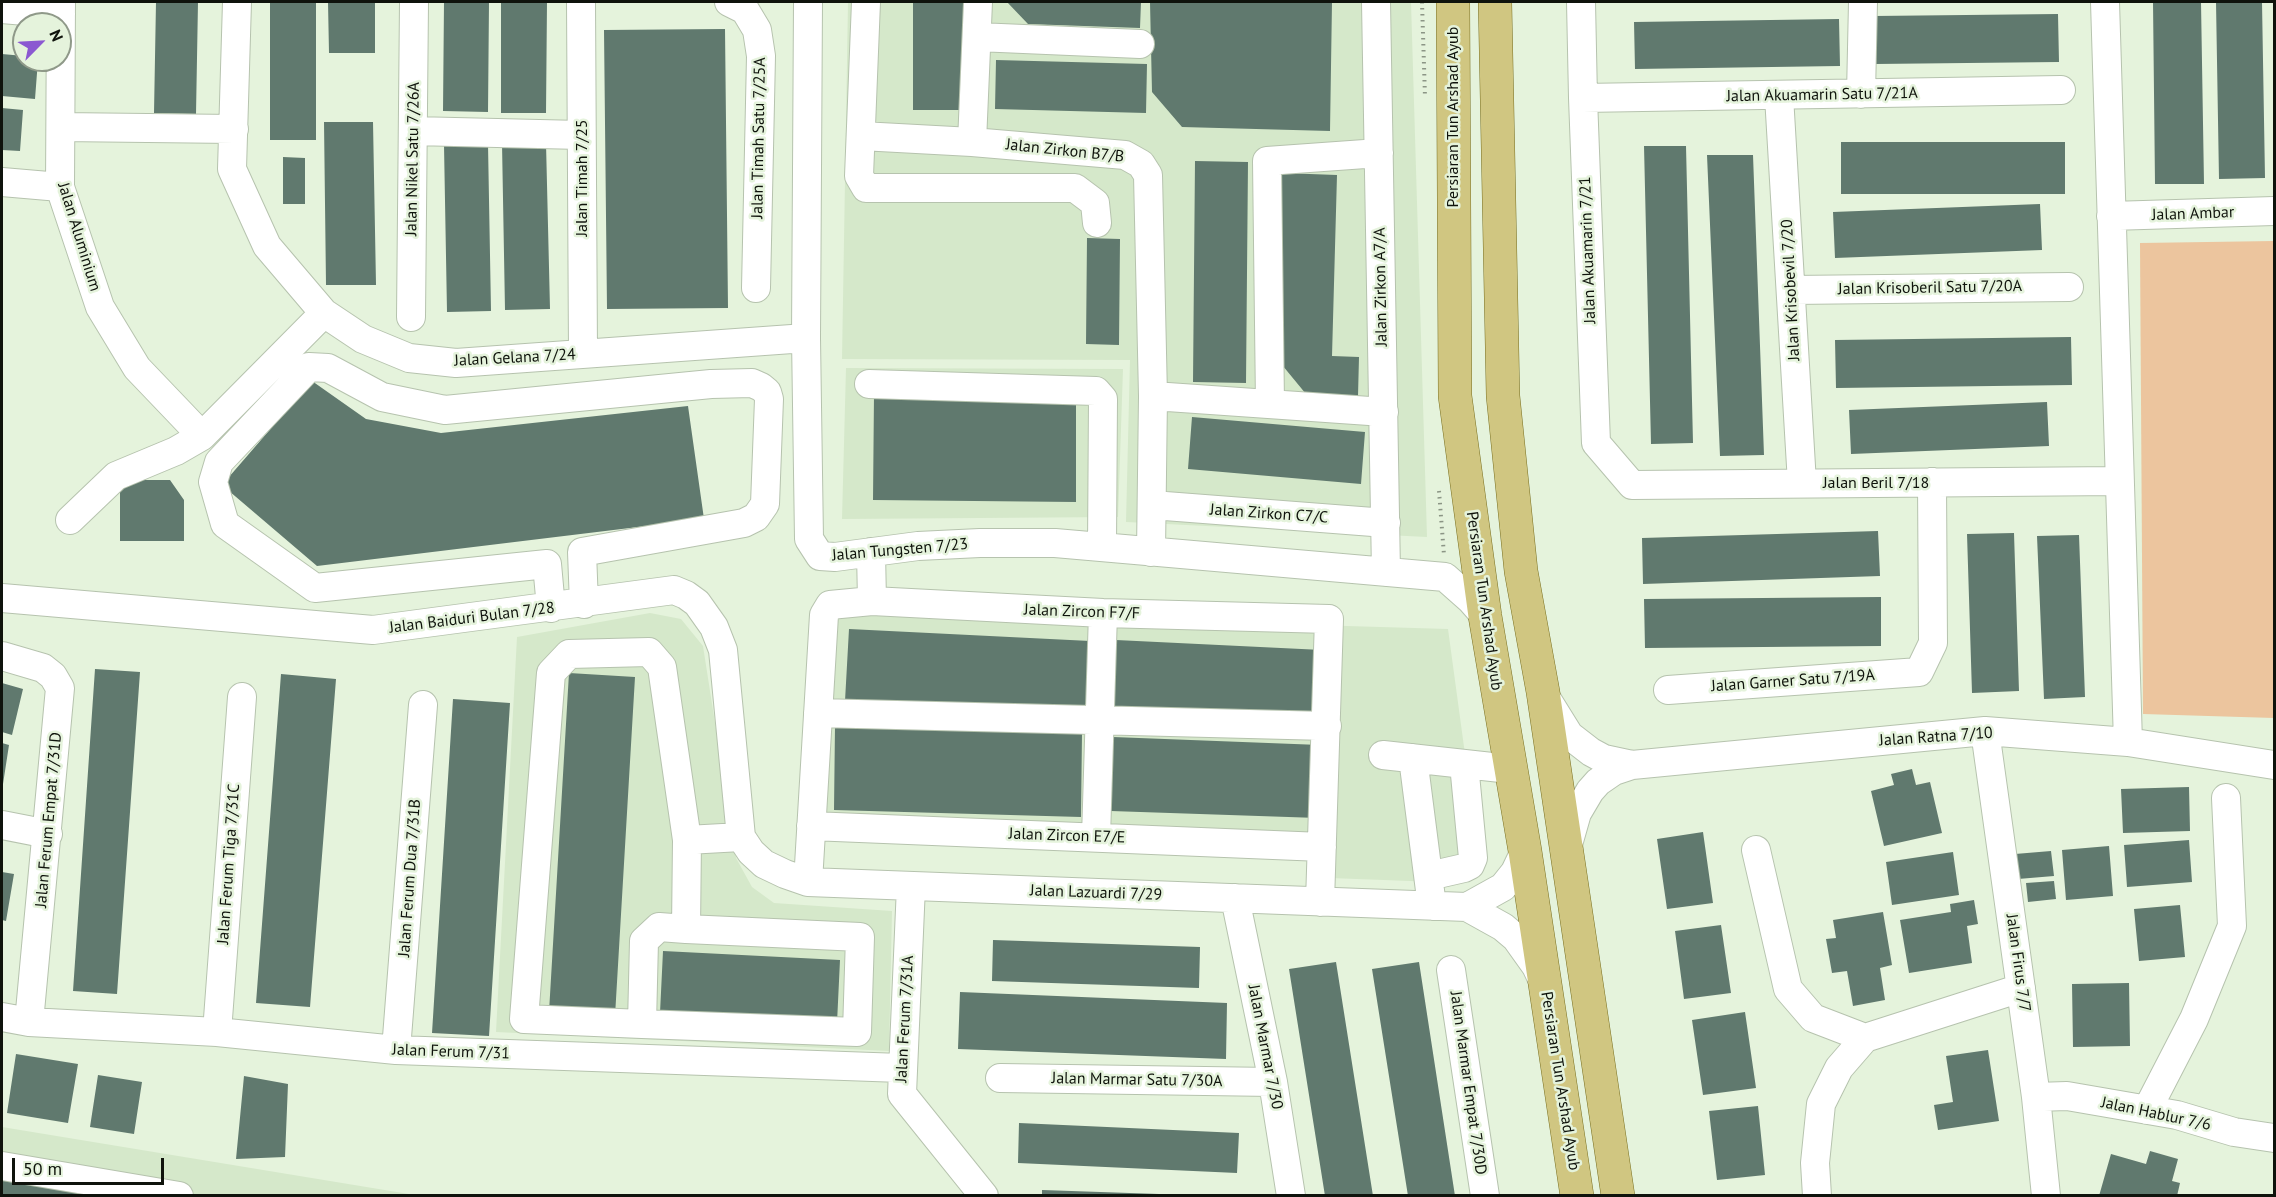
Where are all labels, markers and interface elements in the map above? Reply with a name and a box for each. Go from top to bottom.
north arrow [12,12,72,72]
text: N [45,27,68,44]
street label: Persiaran Tun Arshad Ayub [1443,27,1463,207]
street label: Jalan Timah Satu 7/25A [748,57,770,219]
street label: Jalan Nikel Satu 7/26A [402,82,424,236]
street label: Jalan Akuamarin Satu 7/21A [1726,84,1918,106]
street label: Jalan Timah 7/25 [572,119,592,237]
street label: Jalan Zirkon B7/B [1005,135,1125,167]
street label: Jalan Akuamarin 7/21 [1576,176,1600,324]
street label: Jalan Aluminium [53,180,105,294]
street label: Jalan Ambar [2151,203,2235,225]
street label: Jalan Krisobevil 7/20 [1778,219,1804,361]
street label: Jalan Zirkon A7/A [1370,227,1392,347]
street label: Jalan Krisoberil Satu 7/20A [1838,277,2022,299]
street label: Jalan Gelana 7/24 [454,345,576,371]
street label: Jalan Beril 7/18 [1823,473,1929,493]
street label: Jalan Zirkon C7/C [1209,500,1329,528]
street label: Persiaran Tun Arshad Ayub [1462,510,1506,692]
street label: Jalan Tungsten 7/23 [831,534,969,566]
street label: Jalan Baiduri Bulan 7/28 [388,598,556,638]
street label: Jalan Zircon F7/F [1024,600,1140,624]
street label: Jalan Garner Satu 7/19A [1711,666,1875,696]
street label: Jalan Ratna 7/10 [1879,723,1993,751]
street label: Jalan Ferum Empat 7/31D [32,731,66,909]
street label: Jalan Ferum Tiga 7/31C [214,783,244,945]
street label: Jalan Ferum Dua 7/31B [395,798,425,958]
street label: Jalan Zircon E7/E [1008,824,1126,848]
street label: Jalan Lazuardi 7/29 [1030,881,1162,905]
street label: Jalan Firus 7/7 [2002,913,2034,1013]
street label: Jalan Ferum 7/31A [892,955,918,1083]
street label: Jalan Marmar 7/30 [1243,983,1287,1111]
street label: Jalan Marmar Empat 7/30D [1446,990,1490,1176]
street label: Persiaran Tun Arshad Ayub [1536,990,1584,1172]
street label: Jalan Ferum 7/31 [392,1040,510,1064]
street label: Jalan Marmar Satu 7/30A [1051,1069,1223,1091]
street label: Jalan Hablur 7/6 [2099,1093,2213,1135]
scale bar [15,1146,166,1184]
text: 50 m [23,1157,62,1180]

